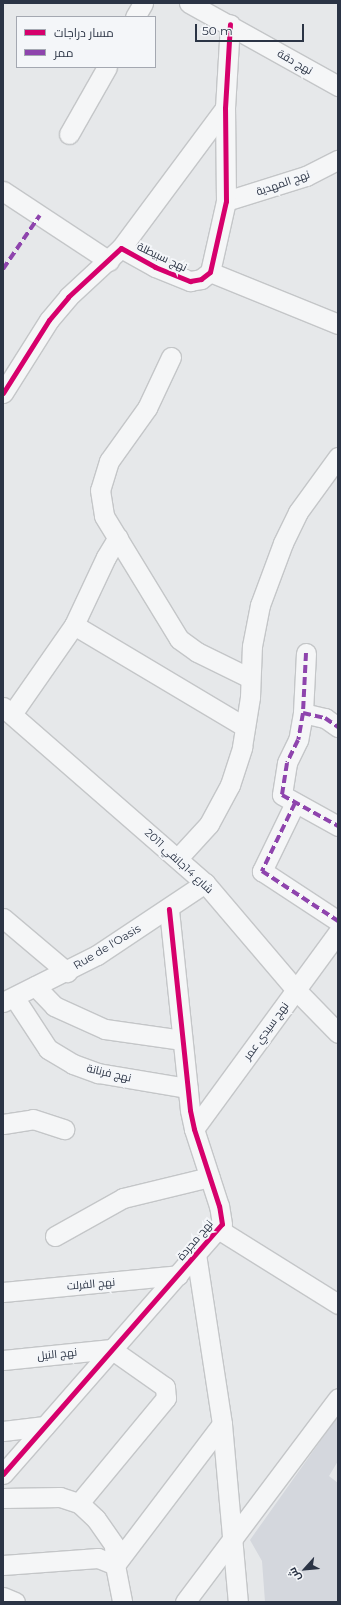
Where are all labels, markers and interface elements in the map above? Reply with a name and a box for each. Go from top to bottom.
legend [16,16,156,68]
scale bar [197,16,306,42]
text: 50 m [202,23,233,38]
text: مسار دراجات [54,25,114,40]
text: ممر [54,45,73,60]
street label: نهج دقة [275,47,315,77]
street label: نهج المهدية [254,168,312,198]
street label: نهج سبيطلة [135,240,189,274]
street label: شارع 14جانفي 2011 [142,826,216,896]
street label: Rue de l'Oasis [71,922,143,972]
street label: نهج سيدي عمر [241,1000,291,1062]
street label: نهج فرنانة [85,1061,133,1085]
street label: نهج مجردة [174,1217,216,1263]
street label: نهج الفرلت [66,1275,116,1293]
street label: نهج النيل [36,1345,78,1363]
north arrow [285,1549,325,1589]
text: ش [285,1565,304,1584]

